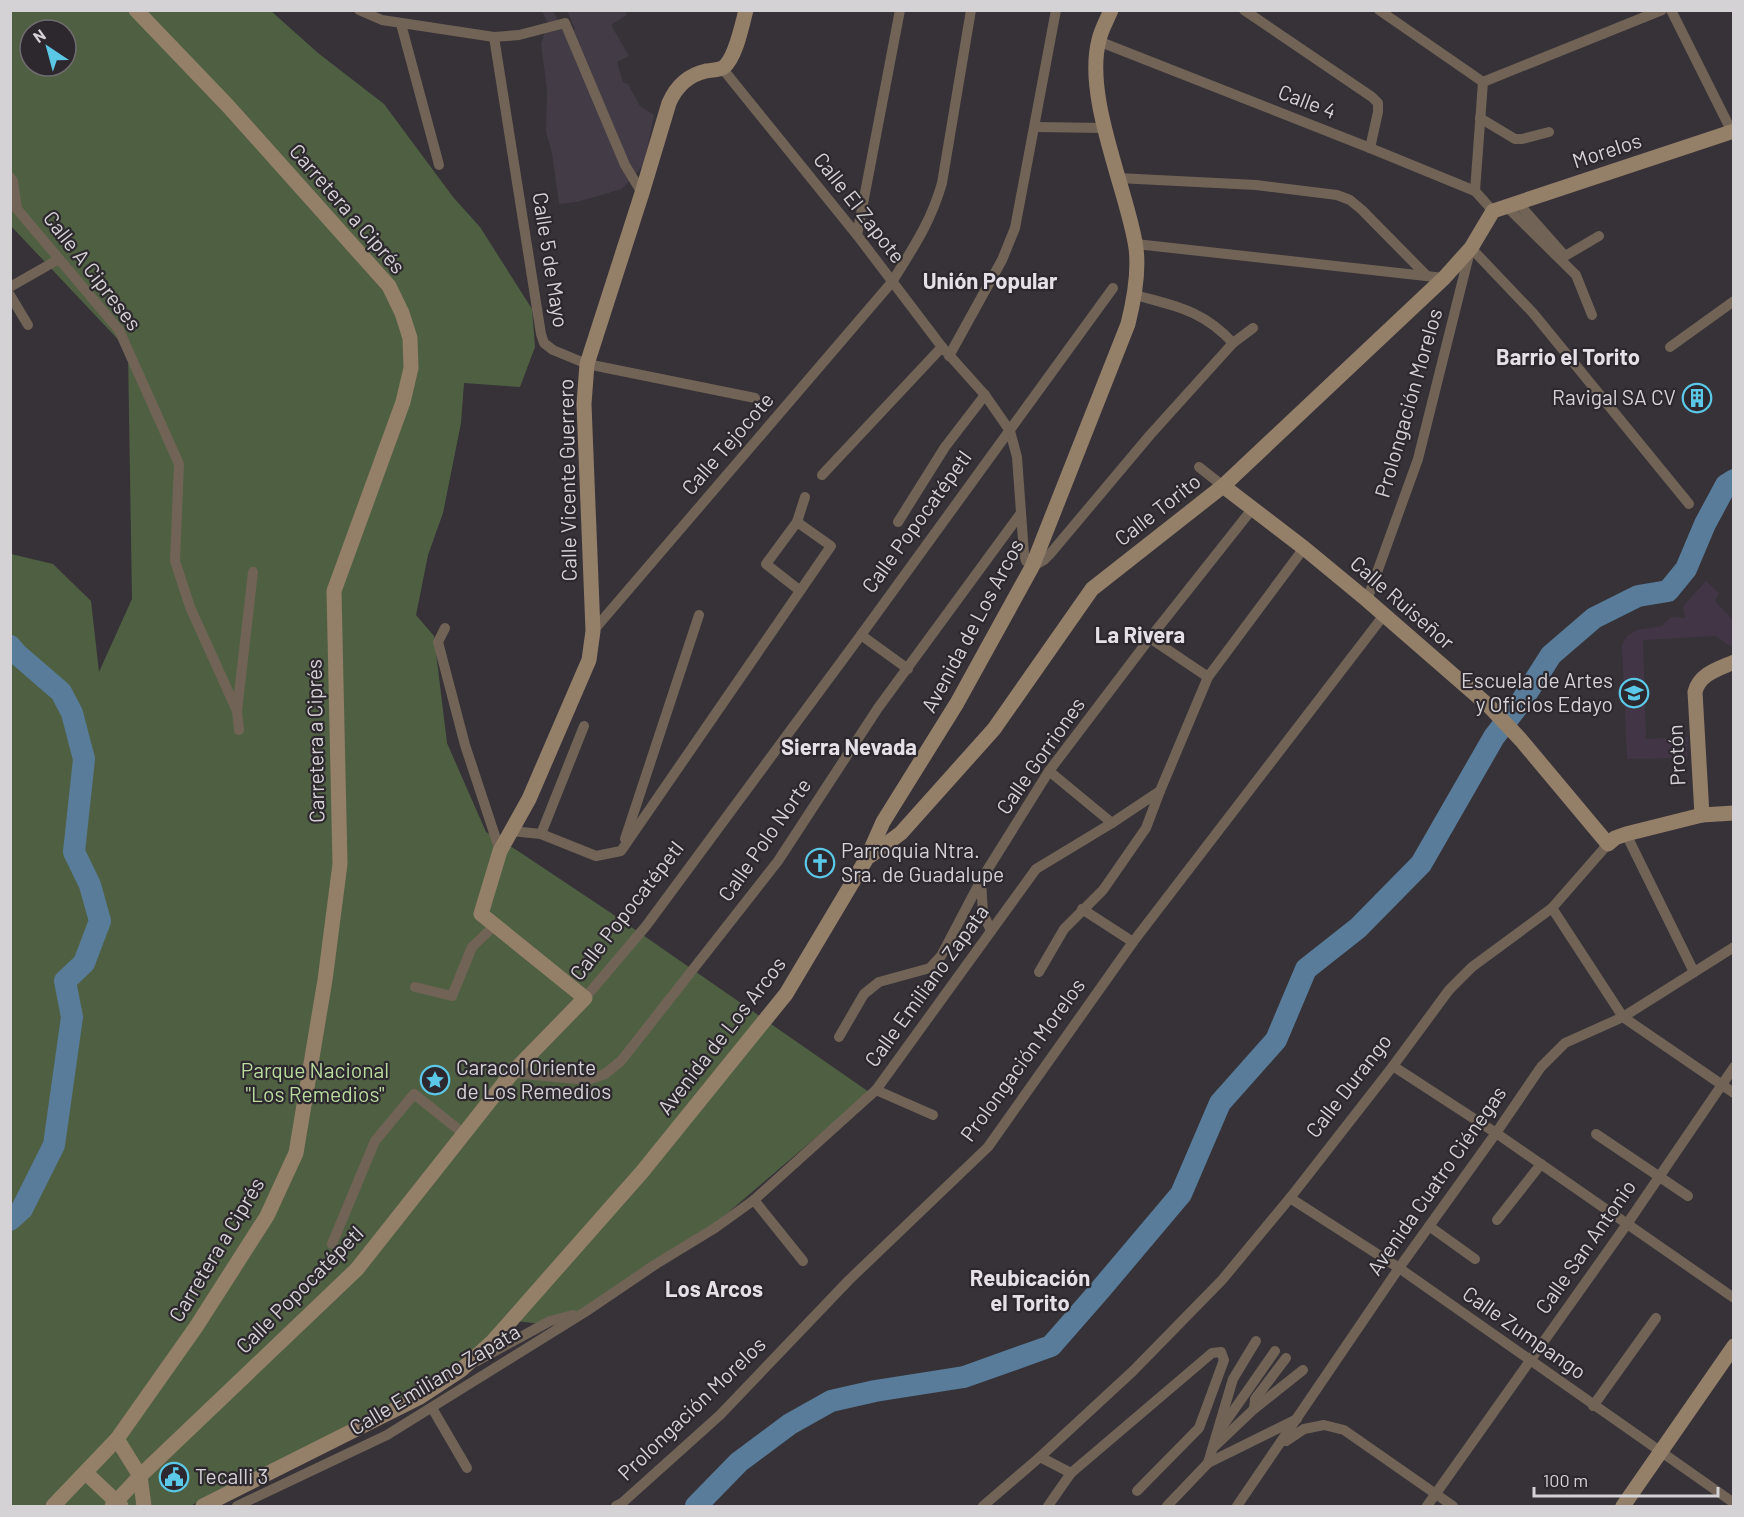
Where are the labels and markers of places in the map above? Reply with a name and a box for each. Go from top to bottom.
building icon: Ravigal SA CV [1681,382,1713,414]
place label: Ravigal SA CV [1552,384,1676,409]
place label: Escuela de Artes y Oficios Edayo [1461,667,1613,716]
school or university icon: Escuela de Artes y Oficios Edayo [1618,677,1650,709]
place label: Parroquia Ntra. Sra. de Guadalupe [841,837,1004,886]
church icon: Parroquia Ntra. Sra. de Guadalupe [804,847,836,879]
place label: Caracol Oriente de Los Remedios [456,1054,611,1103]
place icon: Caracol Oriente de Los Remedios [419,1064,451,1096]
public building icon: Tecalli 3 [158,1461,190,1493]
place label: Tecalli 3 [195,1463,268,1488]

